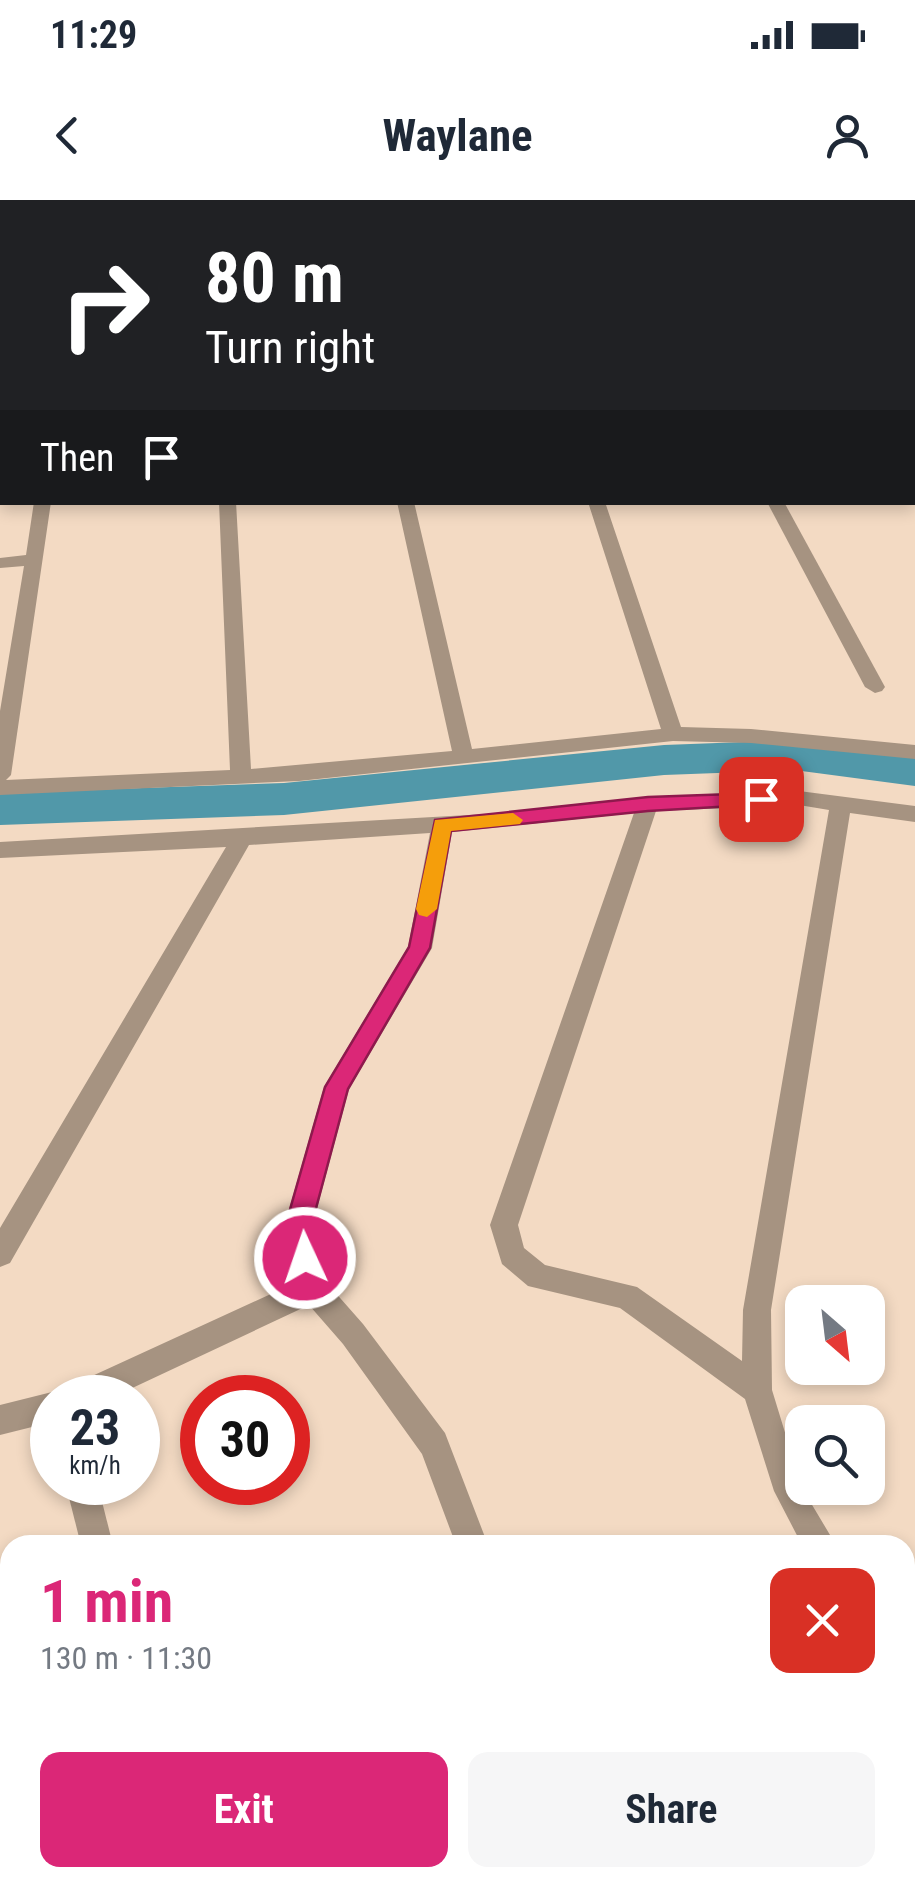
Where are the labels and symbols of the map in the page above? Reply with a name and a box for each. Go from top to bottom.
pin [719,757,804,842]
position arrow [253,1206,357,1310]
north arrow [785,1285,885,1385]
speed limit sign: 30 [180,1375,310,1505]

